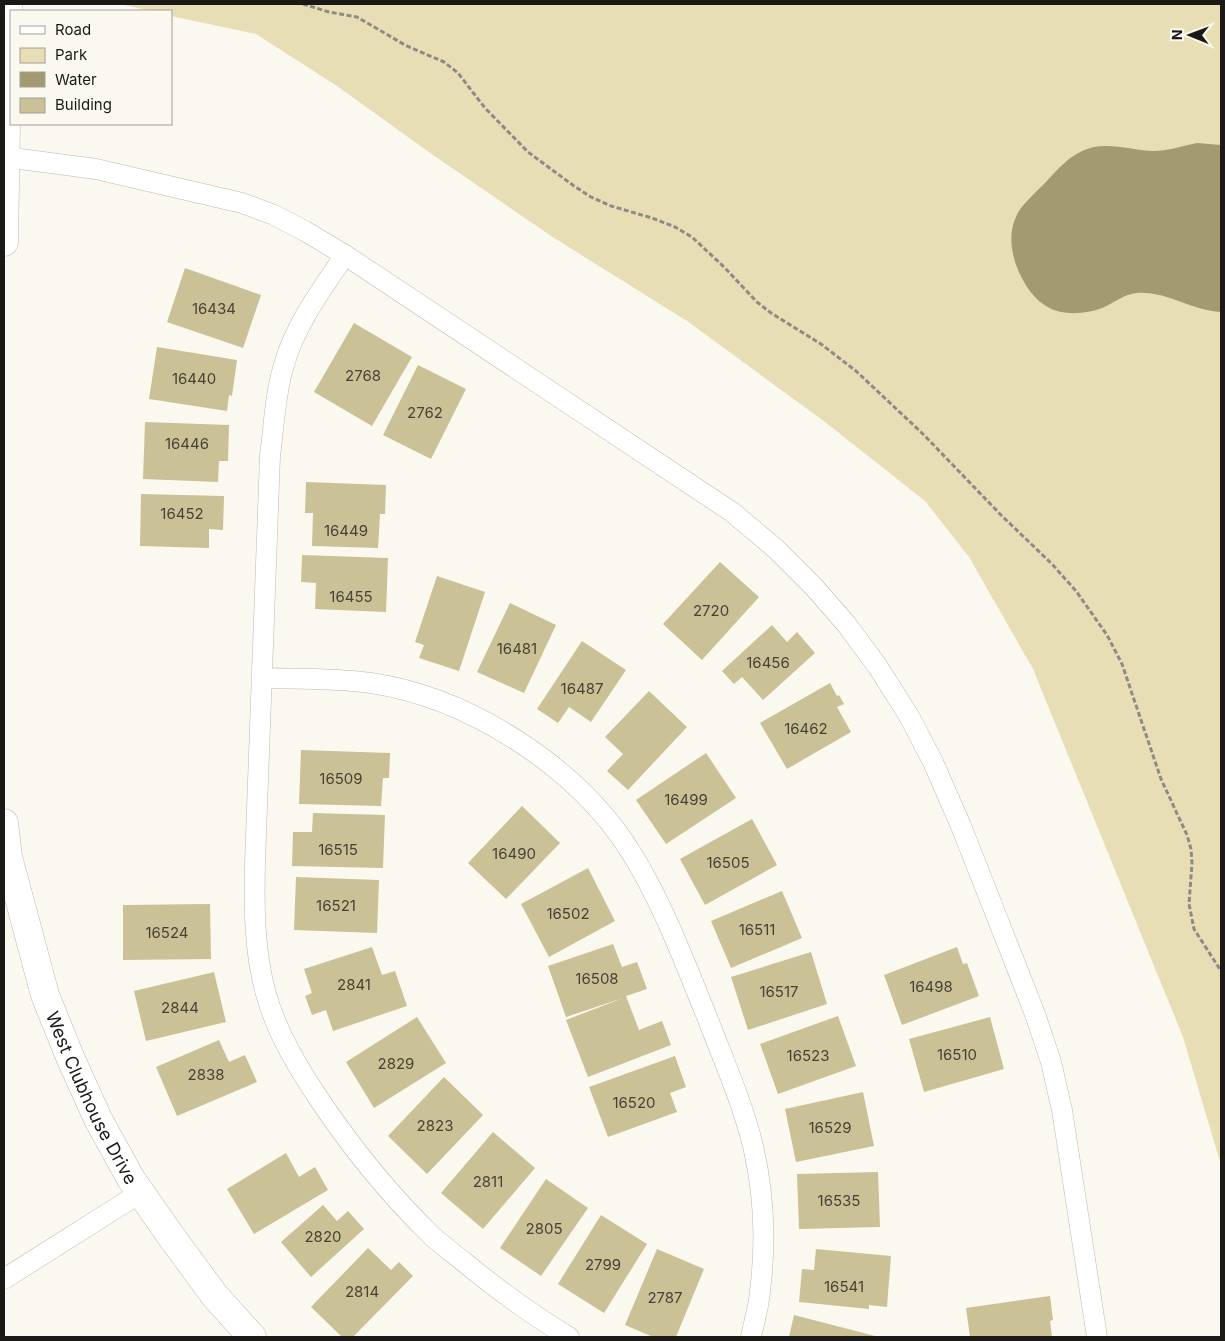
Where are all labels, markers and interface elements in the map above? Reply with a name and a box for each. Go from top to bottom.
legend [10,10,172,125]
north arrow [1165,10,1215,60]
text: Road [55,20,91,39]
text: N [1168,29,1185,40]
text: Park [55,45,88,64]
text: Water [55,70,97,89]
text: Building [55,95,112,114]
house number: 16434 [192,299,236,318]
house number: 2768 [345,366,381,385]
house number: 16440 [172,369,216,388]
house number: 2762 [407,403,443,422]
house number: 16446 [165,434,209,453]
house number: 16452 [160,504,204,523]
house number: 16449 [324,521,368,540]
house number: 16455 [329,587,373,606]
house number: 2720 [693,601,729,620]
house number: 16481 [497,639,537,658]
house number: 16456 [746,653,790,672]
house number: 16487 [561,679,603,698]
house number: 16462 [784,719,828,738]
house number: 16509 [319,769,363,788]
house number: 16499 [664,790,708,809]
house number: 16515 [318,840,358,859]
house number: 16490 [492,844,536,863]
house number: 16505 [706,853,750,872]
house number: 16521 [316,896,356,915]
house number: 16502 [546,904,590,923]
house number: 16511 [739,920,775,939]
house number: 16524 [145,923,189,942]
house number: 16508 [575,969,619,988]
house number: 2841 [337,975,371,994]
house number: 16498 [909,977,953,996]
house number: 16517 [759,982,799,1001]
house number: 2844 [161,998,199,1017]
street label: West Clubhouse Drive [42,1008,142,1188]
house number: 16510 [937,1045,977,1064]
house number: 16523 [787,1046,829,1065]
house number: 2829 [378,1054,414,1073]
house number: 2838 [188,1065,224,1084]
house number: 16520 [612,1093,656,1112]
house number: 2823 [417,1116,453,1135]
house number: 16529 [809,1118,851,1137]
house number: 2811 [473,1172,503,1191]
house number: 16535 [818,1191,860,1210]
house number: 2805 [525,1219,563,1238]
house number: 2820 [304,1227,342,1246]
house number: 2799 [585,1255,621,1274]
house number: 16541 [824,1277,864,1296]
house number: 2814 [345,1282,379,1301]
house number: 2787 [647,1288,683,1307]

